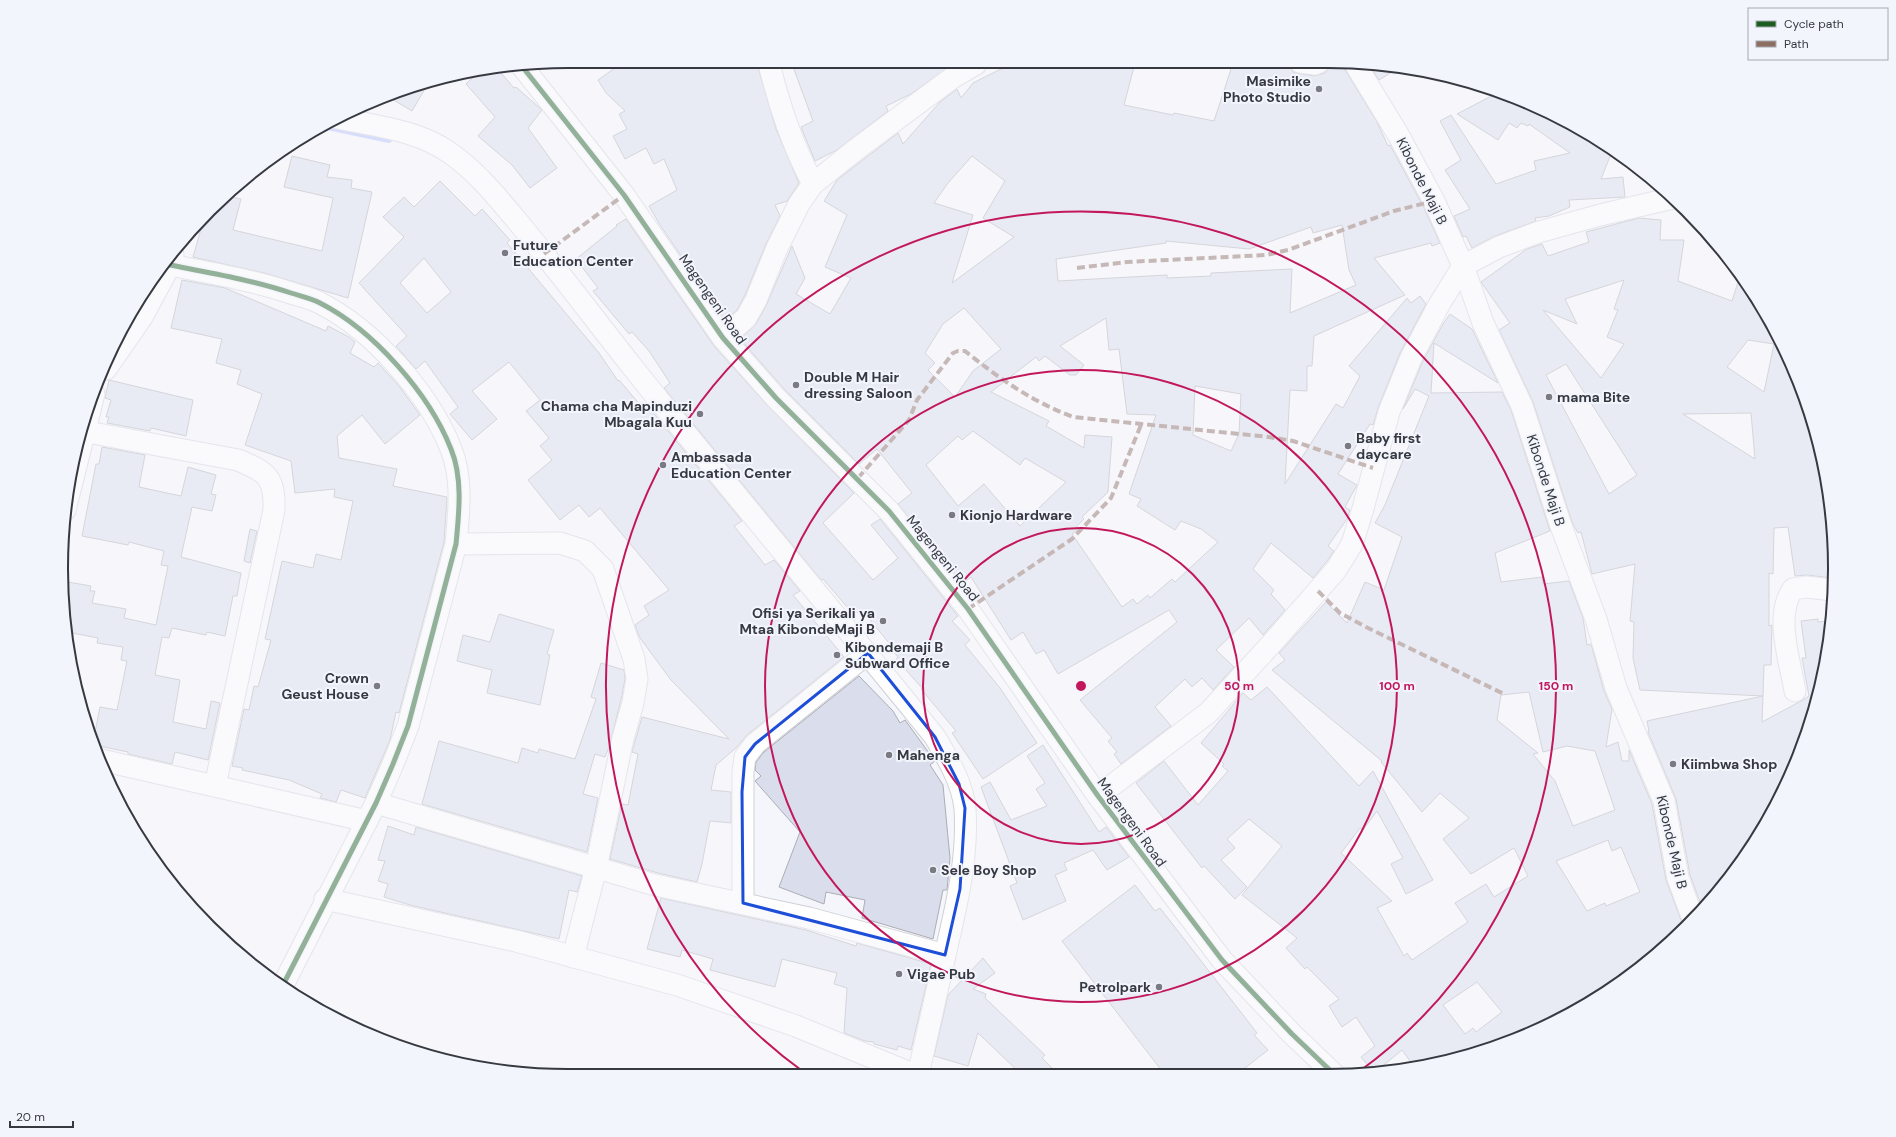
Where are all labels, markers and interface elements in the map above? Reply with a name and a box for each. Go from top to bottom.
legend [1748,8,1888,60]
text: Cycle path [1784,16,1844,32]
text: Path [1784,36,1809,52]
place label: Masimike Photo Studio [1223,72,1311,106]
marker: Masimike Photo Studio [1314,84,1324,94]
street label: Kibonde Maji B [1392,134,1452,228]
place label: Future Education Center [513,236,634,270]
marker: Future Education Center [500,248,510,258]
street label: Magengeni Road [675,250,751,348]
place label: Double M Hair dressing Saloon [804,368,912,402]
marker: Double M Hair dressing Saloon [791,380,801,390]
place label: mama Bite [1557,388,1630,406]
marker: mama Bite [1544,392,1554,402]
place label: Chama cha Mapinduzi Mbagala Kuu [541,397,692,431]
marker: Chama cha Mapinduzi Mbagala Kuu [695,409,705,419]
place label: Baby first daycare [1356,429,1421,463]
street label: Kibonde Maji B [1523,432,1569,528]
marker: Baby first daycare [1343,441,1353,451]
place label: Ambassada Education Center [671,448,792,482]
marker: Ambassada Education Center [658,460,668,470]
place label: Kionjo Hardware [960,506,1072,524]
marker: Kionjo Hardware [947,510,957,520]
street label: Magengeni Road [903,511,983,605]
place label: Ofisi ya Serikali ya Mtaa KibondeMaji B [739,604,875,638]
marker: Ofisi ya Serikali ya Mtaa KibondeMaji B [878,616,888,626]
place label: Kibondemaji B Subward Office [845,638,950,672]
marker: Kibondemaji B Subward Office [832,650,842,660]
place label: Crown Geust House [281,669,369,703]
text: 50 m [1224,678,1254,694]
text: 100 m [1379,678,1415,694]
text: 150 m [1539,678,1573,694]
centre of rings [1074,679,1088,693]
marker: Crown Geust House [372,681,382,691]
place label: Mahenga [897,746,960,764]
marker: Mahenga [884,750,894,760]
place label: Kiimbwa Shop [1681,755,1777,773]
marker: Kiimbwa Shop [1668,759,1678,769]
street label: Magengeni Road [1094,774,1170,870]
street label: Kibonde Maji B [1652,793,1692,891]
place label: Sele Boy Shop [941,861,1037,879]
marker: Sele Boy Shop [928,865,938,875]
place label: Vigae Pub [907,965,975,983]
marker: Vigae Pub [894,969,904,979]
place label: Petrolpark [1079,978,1151,996]
marker: Petrolpark [1154,982,1164,992]
scale bar [10,1103,73,1129]
text: 20 m [16,1109,45,1125]

